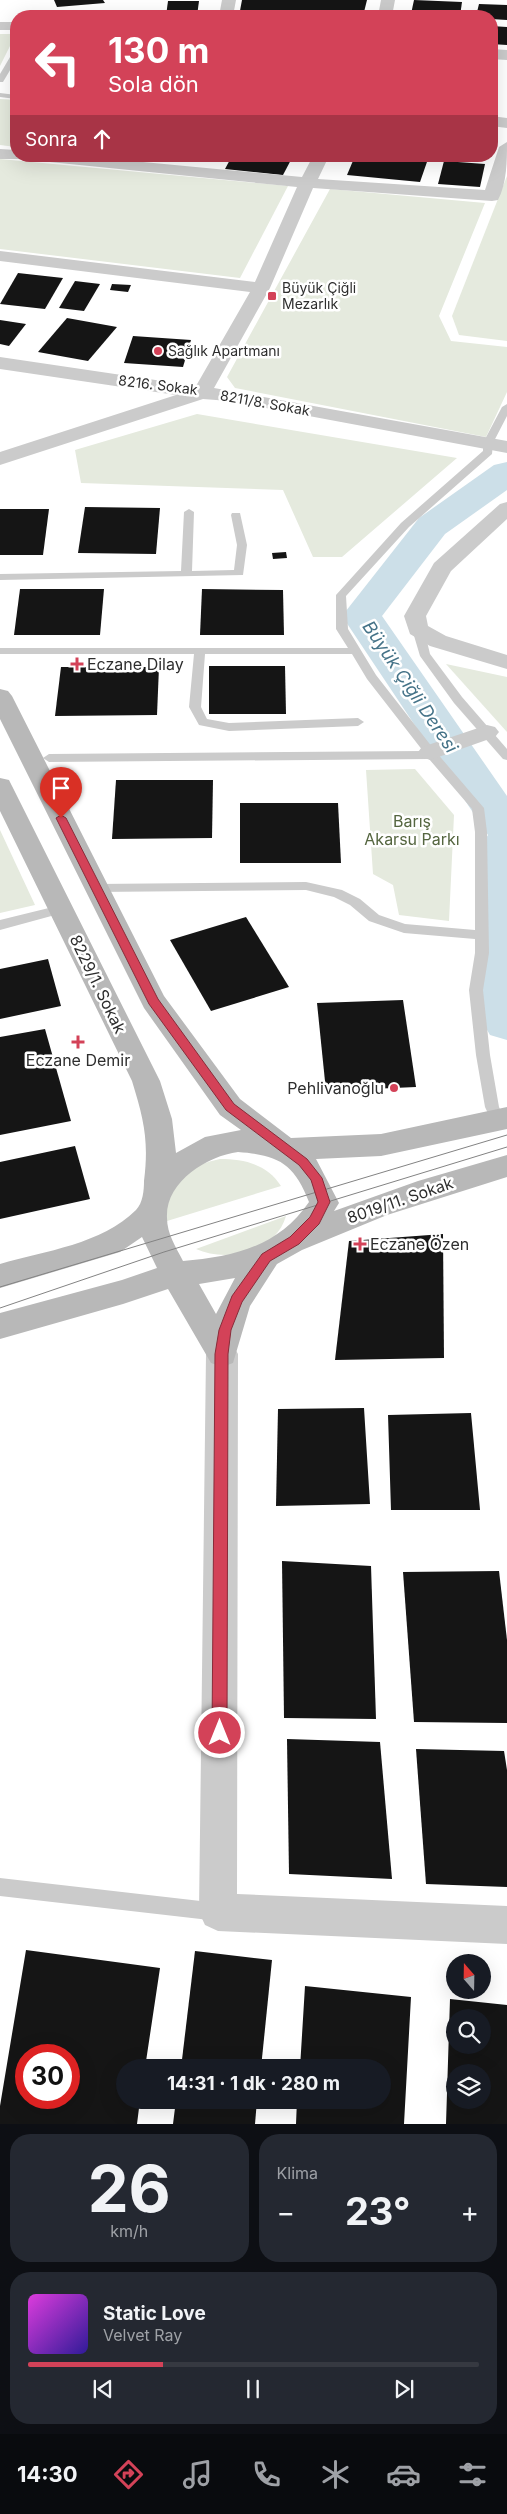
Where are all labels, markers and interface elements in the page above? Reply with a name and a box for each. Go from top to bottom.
text: 130 m [108,29,210,71]
icon: left [25,30,90,95]
text: Sola dön [108,71,199,97]
icon: ahead [88,125,116,153]
text: Sonra [25,128,78,151]
place label: Büyük Çiğli Mezarlık [282,279,356,312]
marker: Büyük Çiğli Mezarlık [266,290,278,302]
place label: Sağlık Apartmanı [168,342,280,359]
marker: Sağlık Apartmanı [152,345,164,357]
street label: 8216. Sokak [117,371,199,398]
street label: 8211/8. Sokak [219,386,311,419]
water label: Büyük Çiğli Deresi [358,617,463,757]
place label: Eczane Dilay [87,654,184,674]
marker: Eczane Dilay [71,658,83,670]
pin [40,767,82,818]
icon: arrive [47,774,75,802]
park label: Barış Akarsu Parkı [364,811,460,849]
street label: 8229/1. Sokak [66,931,131,1037]
marker: Eczane Demir [72,1036,84,1048]
place label: Eczane Demir [26,1050,130,1070]
place label: Pehlivanoğlu [287,1078,384,1098]
marker: Pehlivanoğlu [388,1082,400,1094]
street label: 8019/11. Sokak [344,1172,456,1227]
place label: Eczane Özen [370,1234,469,1254]
marker: Eczane Özen [354,1238,366,1250]
position arrow [193,1706,245,1758]
north arrow [446,1954,491,1999]
map controls [446,1954,491,2109]
button: search [446,2009,491,2054]
speed limit sign: 30 [15,2044,80,2109]
button: layers [446,2064,491,2109]
text: 14:31 · 1 dk · 280 m [167,2072,340,2095]
text: 26 [88,2149,171,2228]
text: Klima [277,2163,318,2183]
text: 23° [345,2188,411,2234]
text: − [277,2195,295,2229]
text: + [460,2195,479,2229]
text: km/h [110,2221,148,2241]
text: Static Love [103,2302,206,2325]
text: Velvet Ray [103,2325,182,2345]
icon: previous [89,2375,117,2403]
icon: pause [239,2375,267,2403]
icon: next [390,2375,418,2403]
icon: directions [111,2457,146,2492]
icon: music [180,2457,215,2492]
icon: phone [249,2457,284,2492]
icon: climate [318,2457,353,2492]
icon: car [386,2457,421,2492]
icon: filters [455,2457,490,2492]
text: 14:30 [17,2461,78,2487]

